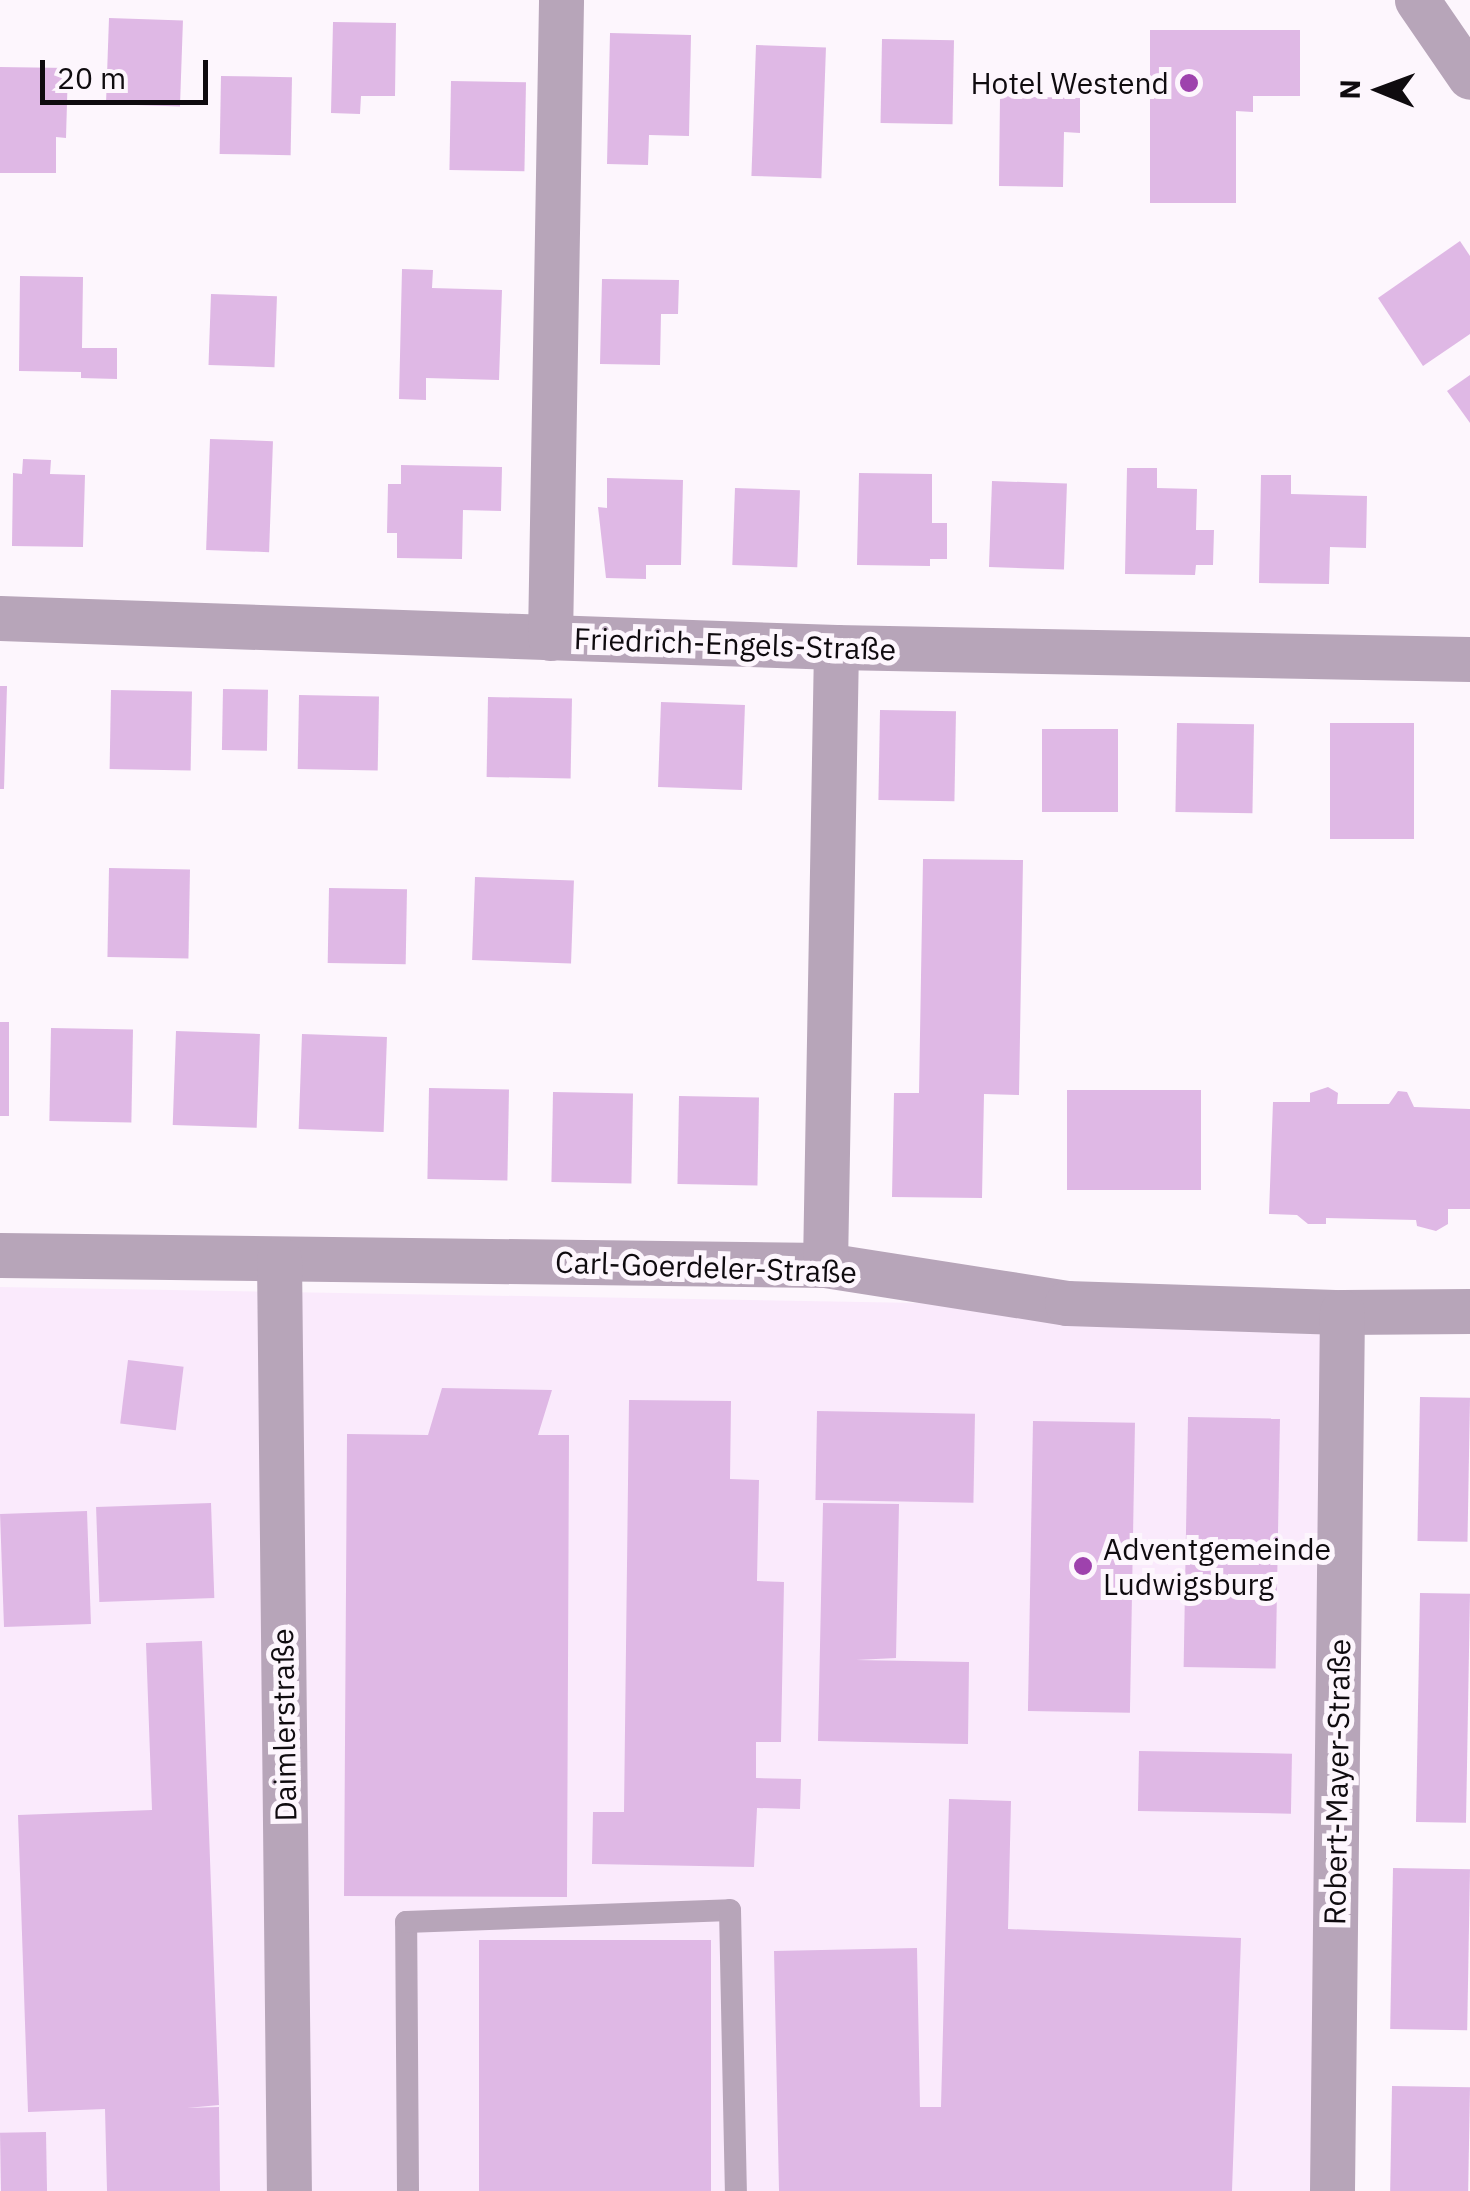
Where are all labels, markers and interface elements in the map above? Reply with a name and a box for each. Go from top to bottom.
scale bar [45,40,212,102]
north arrow [1330,40,1430,140]
text: 20 m [57,58,126,97]
place label: Hotel Westend [970,65,1169,101]
marker: Hotel Westend [1178,72,1200,94]
text: N [1331,79,1368,100]
street label: Friedrich-Engels-Straße [573,620,897,668]
street label: Carl-Goerdeler-Straße [555,1244,857,1290]
place label: Adventgemeinde Ludwigsburg [1103,1531,1331,1602]
marker: Adventgemeinde Ludwigsburg [1072,1555,1094,1577]
street label: Daimlerstraße [264,1628,304,1822]
street label: Robert-Mayer-Straße [1317,1639,1357,1925]

